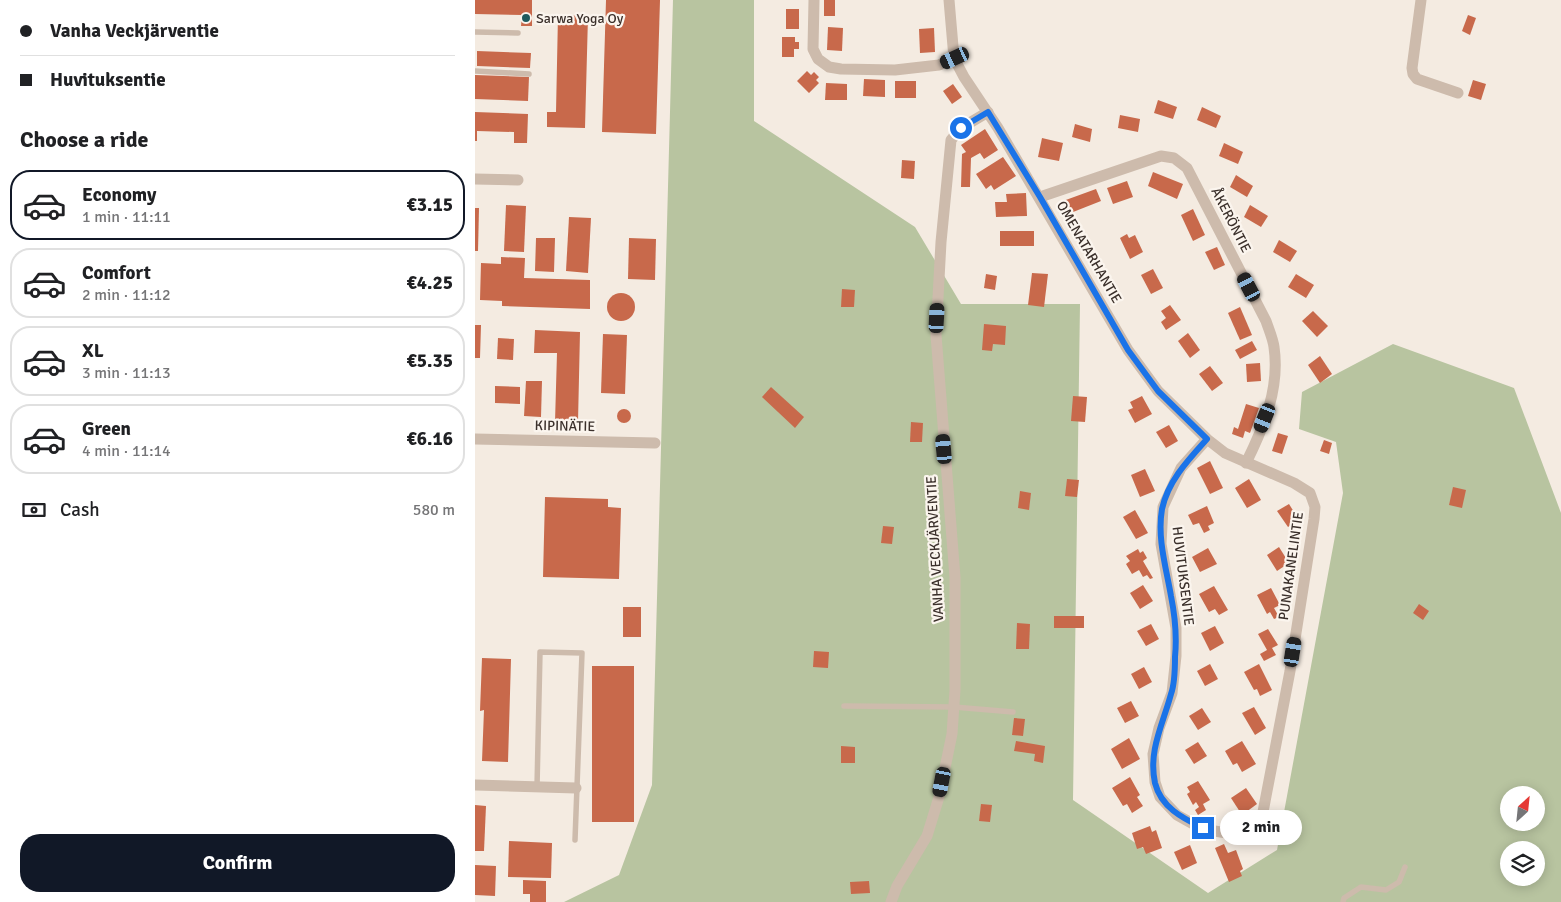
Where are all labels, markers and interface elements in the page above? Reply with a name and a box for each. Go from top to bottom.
place label: Sarwa Yoga Oy [536,10,624,27]
marker: Sarwa Yoga Oy [520,12,532,24]
text: Vanha Veckjärventie [50,19,219,43]
car [938,45,971,71]
text: Huvituksentie [50,68,166,92]
route start [950,117,972,139]
text: Choose a ride [20,126,148,153]
icon: car [22,183,67,228]
text: Economy [82,183,156,207]
street label: ÅKERÖNTIE [1207,185,1255,255]
text: €3.15 [407,193,453,217]
street label: OMENATARHANTIE [1053,198,1125,306]
text: 1 min · 11:11 [82,207,171,227]
icon: car [22,261,67,306]
text: Comfort [82,261,151,285]
car [1235,270,1262,304]
text: €4.25 [407,271,453,295]
text: 2 min · 11:12 [82,285,171,305]
car [928,303,945,333]
icon: car [22,339,67,384]
text: XL [82,339,104,363]
text: €5.35 [407,349,453,373]
text: 3 min · 11:13 [82,363,171,383]
car [1252,401,1277,435]
icon: car [22,417,67,462]
text: Green [82,417,131,441]
street label: KIPINÄTIE [535,417,596,435]
text: €6.16 [407,427,453,451]
car [935,433,952,465]
text: 4 min · 11:14 [82,441,171,461]
street label: VANHA VECKJÄRVENTIE [923,475,947,623]
icon: cash [20,496,48,524]
text: Cash [60,498,100,522]
text: 580 m [413,500,455,520]
street label: PUNAKANELINTIE [1275,511,1307,621]
street label: HUVITUKSENTIE [1168,525,1198,627]
car [1283,636,1302,668]
car [931,766,952,798]
north arrow [1500,786,1545,831]
map controls [1500,786,1545,886]
callout: 2 min [1221,810,1303,846]
route end [1192,817,1214,839]
text: 2 min [1242,817,1280,837]
button: Confirm [20,834,455,892]
button: layers [1500,841,1545,886]

